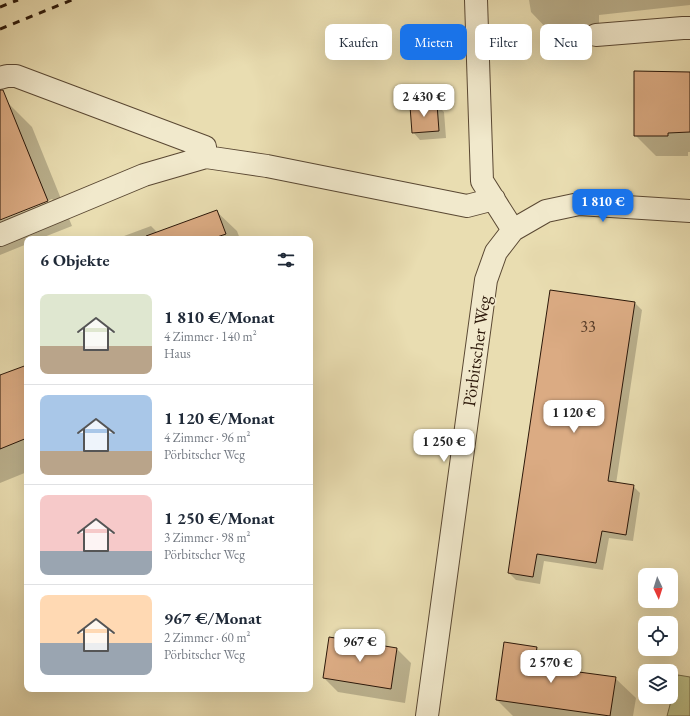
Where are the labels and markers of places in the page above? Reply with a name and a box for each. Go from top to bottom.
pin: 2 430 € [387,84,461,118]
pin: 1 810 € [566,189,640,223]
pin: 1 120 € [537,400,611,434]
pin: 1 250 € [407,429,481,463]
pin: 967 € [332,629,388,663]
pin: 2 570 € [514,650,588,684]

